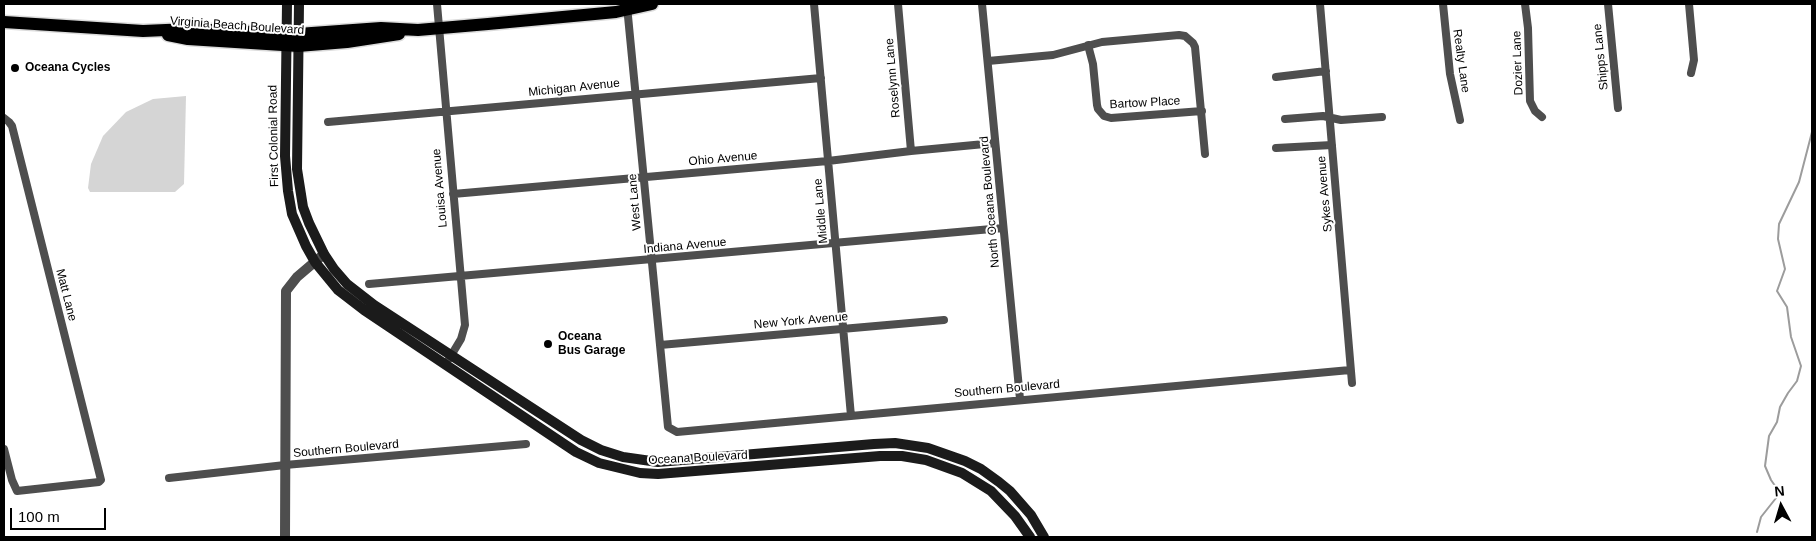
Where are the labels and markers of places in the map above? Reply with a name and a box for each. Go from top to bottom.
place label: Oceana Cycles [25,61,110,75]
marker: Oceana Cycles [9,62,21,74]
place label: Oceana Bus Garage [558,330,625,358]
marker: Oceana Bus Garage [542,338,554,350]

